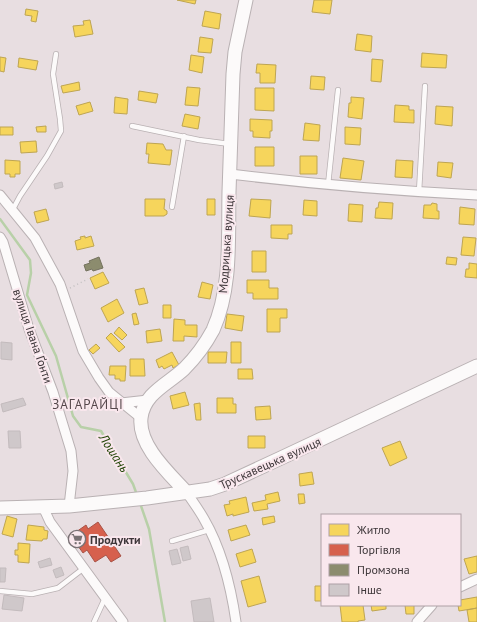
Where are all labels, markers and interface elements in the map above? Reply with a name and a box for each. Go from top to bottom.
street label: Модрицька вулиця [215,194,237,294]
street label: вулиця Івана Ґонти [10,287,56,385]
district label: ЗАГАРАЙЦІ [52,396,124,413]
water label: Лошань [95,430,133,476]
street label: Трускавецька вулиця [217,434,323,492]
legend [321,514,461,606]
text: Житло [356,522,390,537]
supermarket icon: Продукти [67,529,87,549]
place label: Продукти [90,532,141,547]
text: Торгівля [357,542,400,557]
text: Промзона [357,562,410,577]
text: Інше [357,582,382,597]

